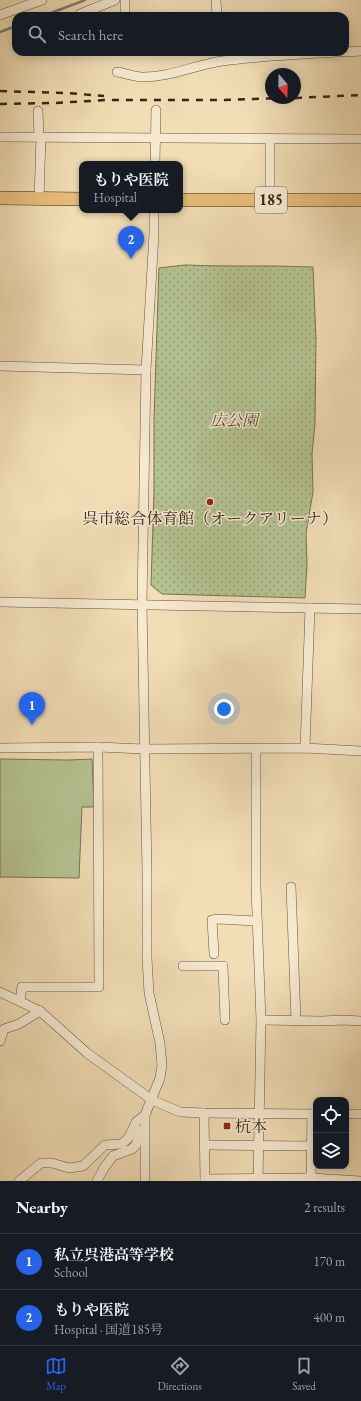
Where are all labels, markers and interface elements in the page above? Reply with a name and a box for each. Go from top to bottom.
search box [12,12,349,56]
icon: search [26,23,48,45]
text: Search here [58,25,123,44]
north arrow [265,68,301,104]
popup [79,161,183,213]
text: もりや医院 [93,170,169,189]
road number: 185 [255,187,287,213]
text: Hospital [93,189,137,206]
pin: 2 [118,226,144,259]
park label: 広公園 [210,410,261,431]
marker: 呉市総合体育館（オークアリーナ） [205,497,215,507]
place label: 呉市総合体育館（オークアリーナ） [82,508,338,529]
pin: 1 [19,692,45,725]
your location [214,699,234,719]
map controls [313,1097,349,1169]
button: locate [313,1097,349,1133]
place label: 杭本 [235,1116,267,1137]
marker: 杭本 [222,1121,232,1131]
button: layers [313,1133,349,1169]
text: Nearby [16,1196,68,1218]
text: 2 results [304,1199,345,1216]
text: 私立呉港高等学校 [54,1245,174,1264]
text: 1 [26,1253,32,1270]
text: 170 m [314,1253,345,1270]
text: School [54,1264,88,1281]
text: もりや医院 [54,1300,129,1319]
text: 2 [26,1309,32,1326]
text: 400 m [314,1309,345,1326]
text: Hospital · 国道185号 [54,1321,163,1338]
tab: Map [45,1355,67,1393]
tab: Directions [158,1355,202,1393]
tab: Saved [292,1355,316,1393]

